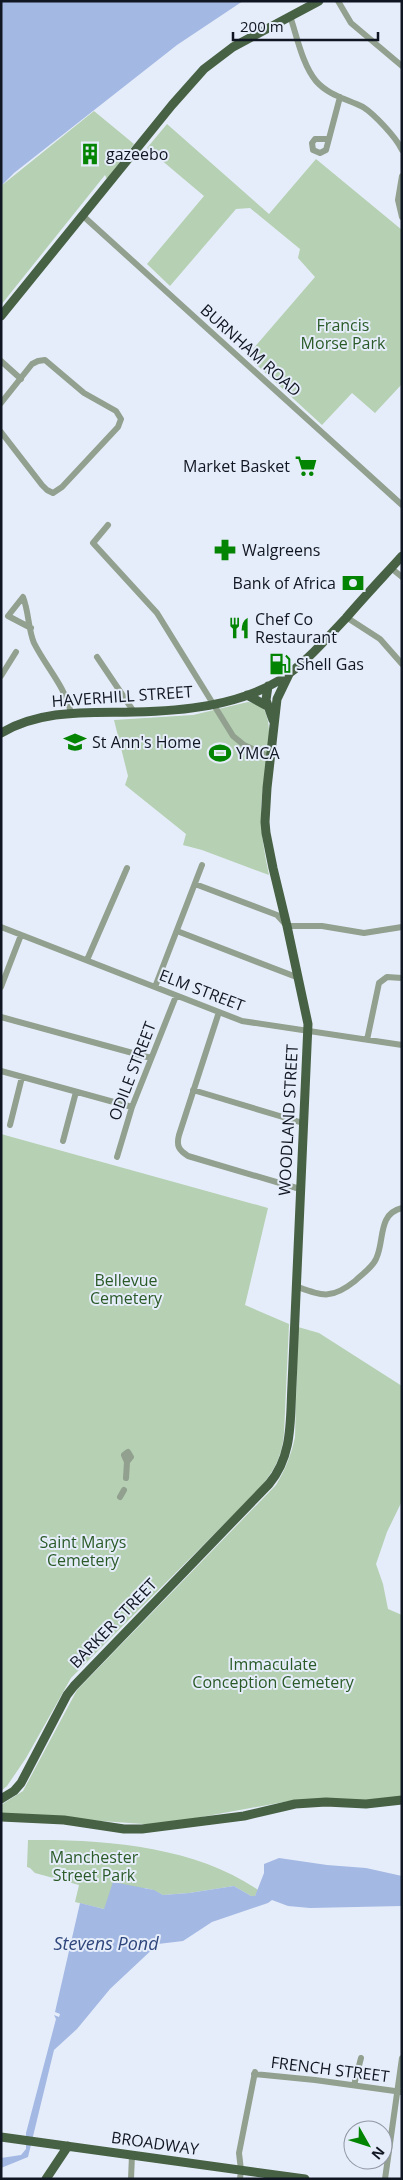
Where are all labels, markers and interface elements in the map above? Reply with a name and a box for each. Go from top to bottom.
scale bar [233,10,378,42]
text: 200 m [240,16,284,36]
building icon: gazeebo [77,141,103,167]
place label: gazeebo [106,143,168,165]
street label: BURNHAM ROAD [196,299,306,401]
park label: Francis Morse Park [301,314,386,354]
supermarket icon: Market Basket [293,453,319,479]
place label: Market Basket [183,455,290,477]
pharmacy icon: Walgreens [212,537,238,563]
place label: Walgreens [242,539,320,561]
bank icon: Bank of Africa [340,570,366,596]
place label: Bank of Africa [233,572,336,594]
place label: Chef Co Restaurant [255,608,337,648]
restaurant icon: Chef Co Restaurant [226,615,252,641]
fuel station icon: Shell Gas [267,651,293,677]
place label: Shell Gas [296,653,364,675]
street label: HAVERHILL STREET [51,680,193,712]
school or university icon: St Ann's Home [62,729,88,755]
place label: St Ann's Home [92,731,201,753]
sports icon: YMCA [207,740,233,766]
place label: YMCA [236,742,280,764]
street label: ELM STREET [156,964,248,1016]
street label: ODILE STREET [103,1018,161,1123]
street label: WOODLAND STREET [273,1044,303,1196]
park label: Bellevue Cemetery [90,1269,163,1309]
park label: Saint Marys Cemetery [40,1531,126,1571]
street label: BARKER STREET [64,1573,162,1673]
park label: Immaculate Conception Cemetery [192,1653,355,1693]
park label: Manchester Street Park [50,1846,139,1886]
water label: Stevens Pond [53,1931,159,1955]
street label: FRENCH STREET [270,2051,391,2087]
north arrow [343,2120,393,2170]
street label: BROADWAY [110,2126,200,2160]
text: N [368,2143,389,2164]

